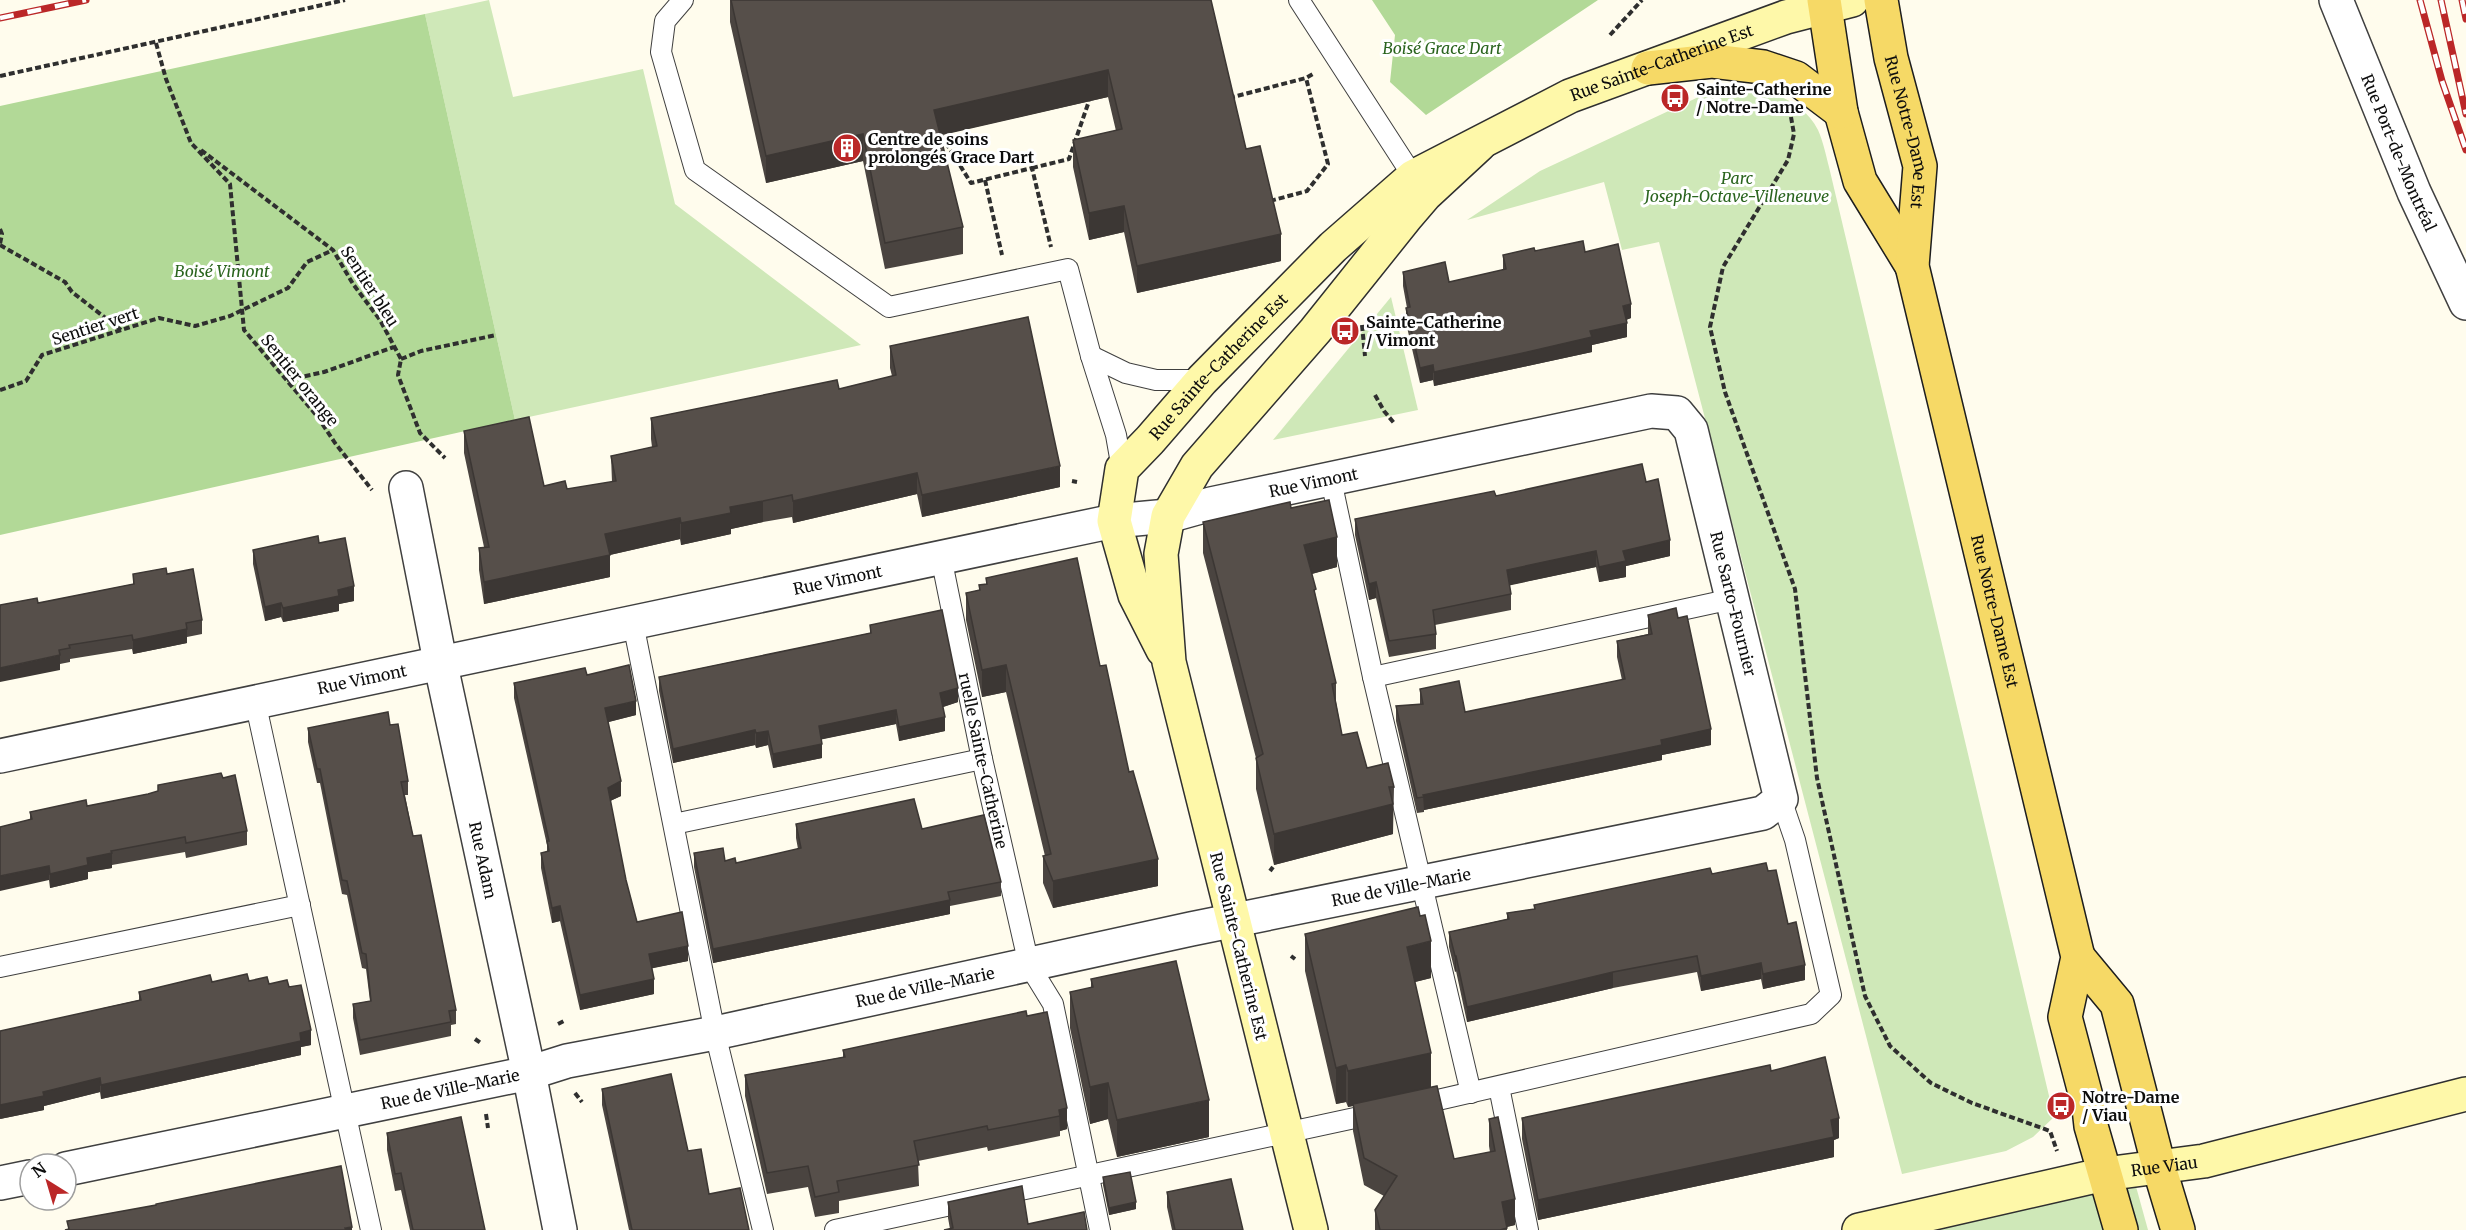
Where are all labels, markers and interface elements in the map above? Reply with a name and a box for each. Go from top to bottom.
street label: Rue Sainte-Catherine Est [1567,20,1756,105]
park label: Boisé Grace Dart [1382,38,1502,58]
street label: Rue Notre-Dame Est [1881,53,1931,210]
street label: Rue Port-de-Montréal [2357,71,2441,234]
place label: Sainte-Catherine / Notre-Dame [1696,79,1832,117]
bus stop icon: Sainte-Catherine / Notre-Dame [1659,82,1691,114]
place label: Centre de soins prolongés Grace Dart [868,129,1035,167]
building icon: Centre de soins prolongés Grace Dart [831,132,863,164]
park label: Parc Joseph-Octave-Villeneuve [1643,168,1829,206]
street label: Sentier bleu [337,242,403,330]
park label: Boisé Vimont [174,261,270,281]
street label: Rue Sainte-Catherine Est [1145,289,1292,444]
street label: Sentier vert [49,302,142,349]
place label: Sainte-Catherine / Vimont [1366,312,1502,350]
bus stop icon: Sainte-Catherine / Vimont [1329,315,1361,347]
street label: Sentier orange [257,330,343,430]
street label: Rue Vimont [1267,463,1360,502]
street label: Rue Sarto-Fournier [1706,529,1761,678]
street label: Rue Notre-Dame Est [1967,533,2023,691]
street label: Rue Vimont [791,561,885,599]
street label: Rue Vimont [316,660,409,698]
street label: ruelle Sainte-Catherine [955,671,1012,851]
street label: Rue Adam [465,820,501,901]
street label: Rue Sainte-Catherine Est [1206,850,1272,1043]
street label: Rue de Ville-Marie [1330,864,1472,910]
street label: Rue de Ville-Marie [854,963,996,1011]
street label: Rue de Ville-Marie [379,1065,521,1113]
place label: Notre-Dame / Viau [2082,1087,2180,1125]
bus stop icon: Notre-Dame / Viau [2045,1090,2077,1122]
north arrow [18,1152,78,1212]
street label: Rue Viau [2130,1152,2199,1181]
text: N [28,1158,50,1182]

